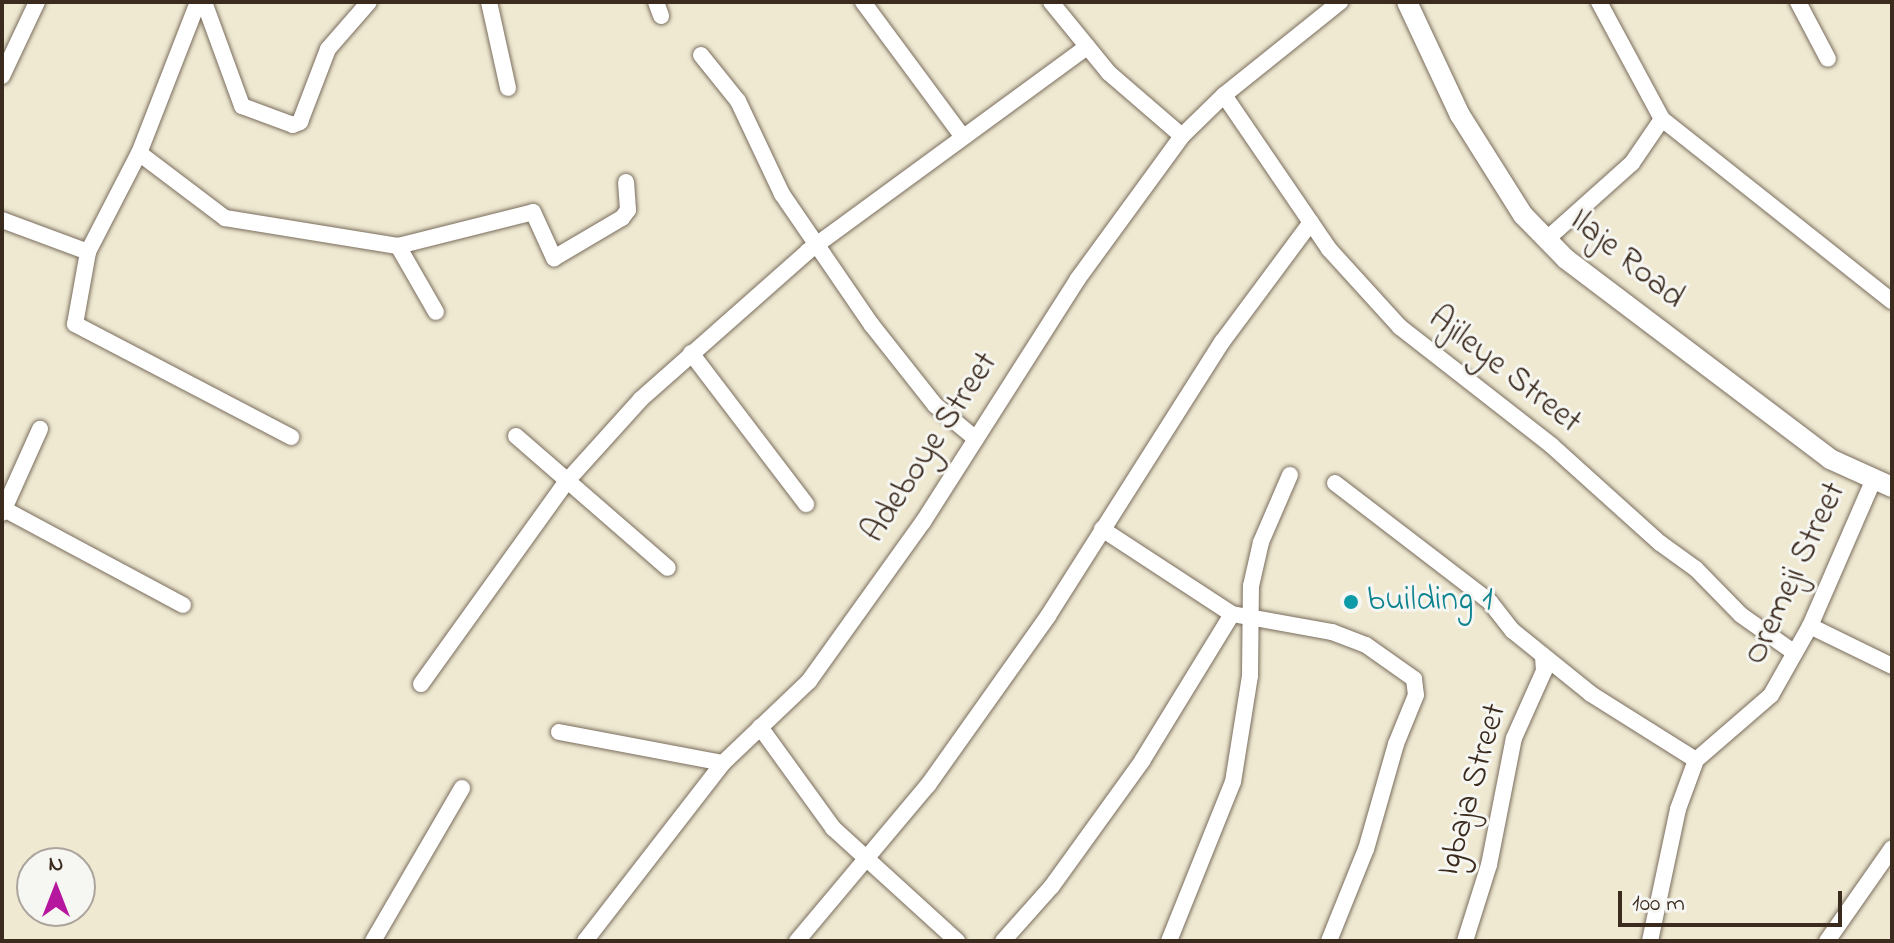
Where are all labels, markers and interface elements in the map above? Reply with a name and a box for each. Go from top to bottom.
street label: Ilaje Road [1560,201,1692,319]
street label: Ajileye Street [1419,299,1589,443]
street label: Adeboye Street [854,345,1008,551]
street label: Oremeji Street [1736,476,1856,672]
place label: building 1 [1367,582,1493,622]
marker: building 1 [1342,593,1360,611]
street label: Igbaja Street [1429,699,1517,881]
north arrow [16,847,96,927]
text: N [49,849,63,881]
scale bar [1622,875,1846,925]
text: 100 m [1632,887,1685,922]

